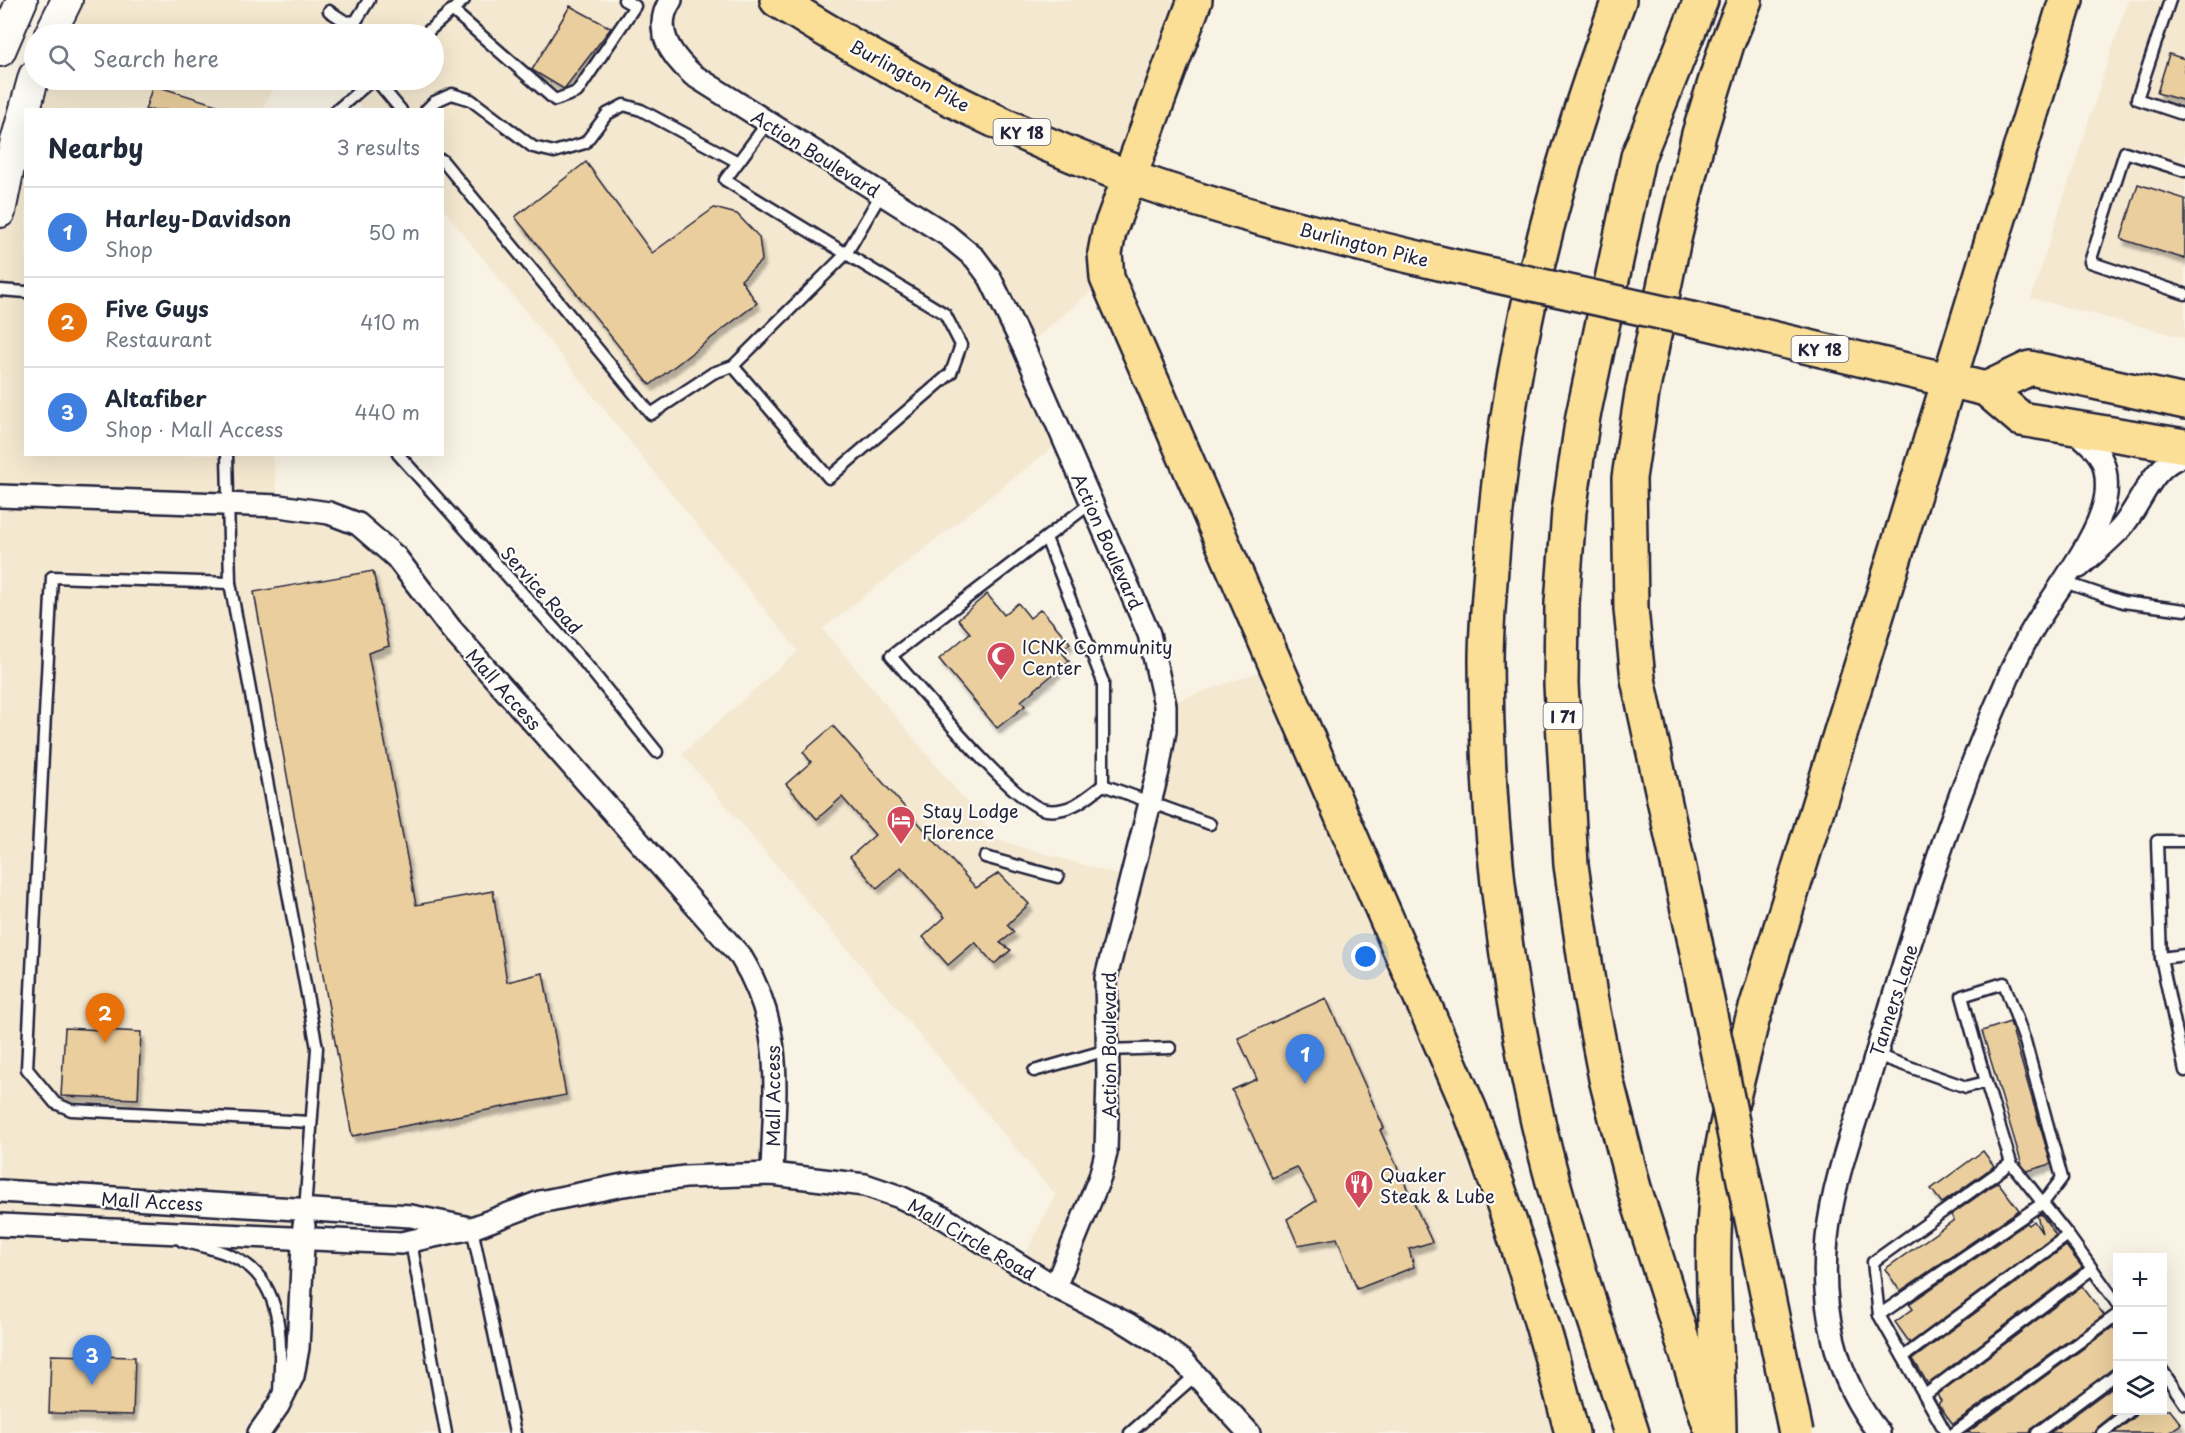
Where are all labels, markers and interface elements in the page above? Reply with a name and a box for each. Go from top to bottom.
search box [24,24,444,90]
street label: Burlington Pike [845,32,975,118]
icon: search [45,41,78,74]
text: Search here [93,41,219,74]
street label: Action Boulevard [747,103,885,203]
road number: KY 18 [994,119,1050,145]
text: Nearby [48,128,143,167]
text: 3 results [337,132,420,162]
text: Harley-Davidson [105,201,291,234]
street label: Burlington Pike [1296,215,1432,273]
text: 1 [63,217,72,247]
text: 50 m [368,217,420,247]
text: Shop [105,234,153,264]
text: Five Guys [105,291,209,324]
text: 2 [60,307,75,337]
text: 410 m [360,307,420,337]
text: Restaurant [105,324,212,354]
road number: KY 18 [1792,336,1848,362]
text: Altafiber [105,381,207,414]
text: 3 [61,397,74,427]
text: 440 m [355,397,420,427]
text: Shop · Mall Access [105,414,283,444]
street label: Action Boulevard [1066,469,1150,613]
street label: Service Road [495,540,589,640]
place label: ICNK Community Center [1022,633,1173,681]
mosque icon: ICNK Community Center [985,640,1017,682]
street label: Mall Access [460,642,548,736]
road number: I 71 [1544,703,1582,729]
place label: Stay Lodge Florence [922,797,1019,845]
hotel icon: Stay Lodge Florence [885,804,917,846]
street label: Tanners Lane [1862,940,1924,1060]
your location [1351,942,1380,971]
street label: Action Boulevard [1095,972,1122,1118]
pin: 2 [86,994,124,1043]
pin: 1 [1286,1034,1324,1084]
street label: Mall Access [759,1045,786,1147]
place label: Quaker Steak & Lube [1380,1161,1495,1209]
restaurant icon: Quaker Steak & Lube [1343,1168,1375,1210]
street label: Mall Access [101,1185,203,1217]
street label: Mall Circle Road [903,1191,1041,1287]
map controls [2113,1253,2167,1415]
button: + [2113,1253,2167,1307]
button: − [2113,1307,2167,1361]
pin: 3 [72,1336,112,1385]
button: layers [2113,1361,2167,1415]

